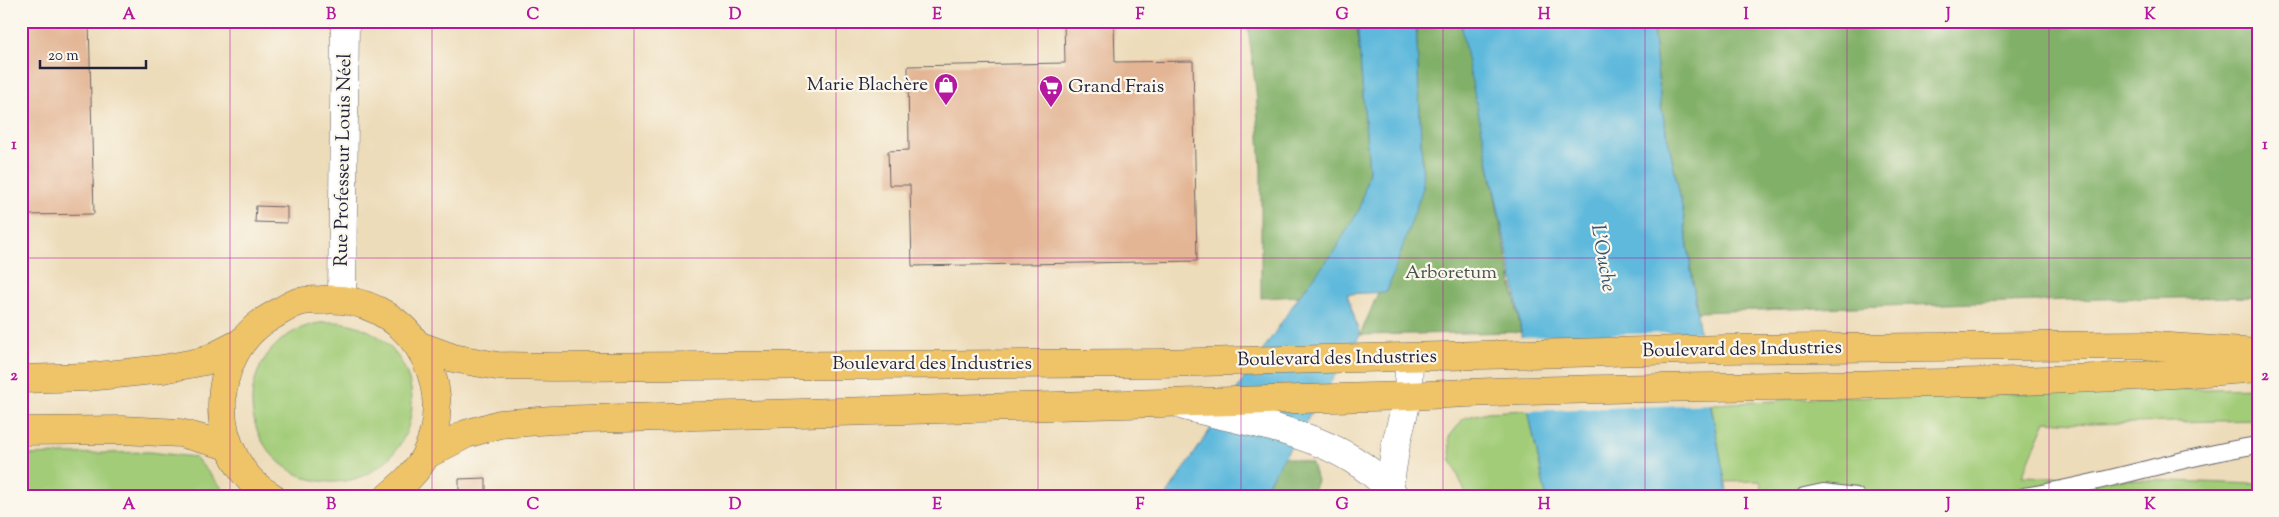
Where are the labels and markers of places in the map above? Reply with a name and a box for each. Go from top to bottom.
place label: Marie Blachère [807,72,928,99]
shop icon: Marie Blachère [933,72,959,106]
supermarket icon: Grand Frais [1038,74,1064,108]
place label: Grand Frais [1068,74,1164,101]

